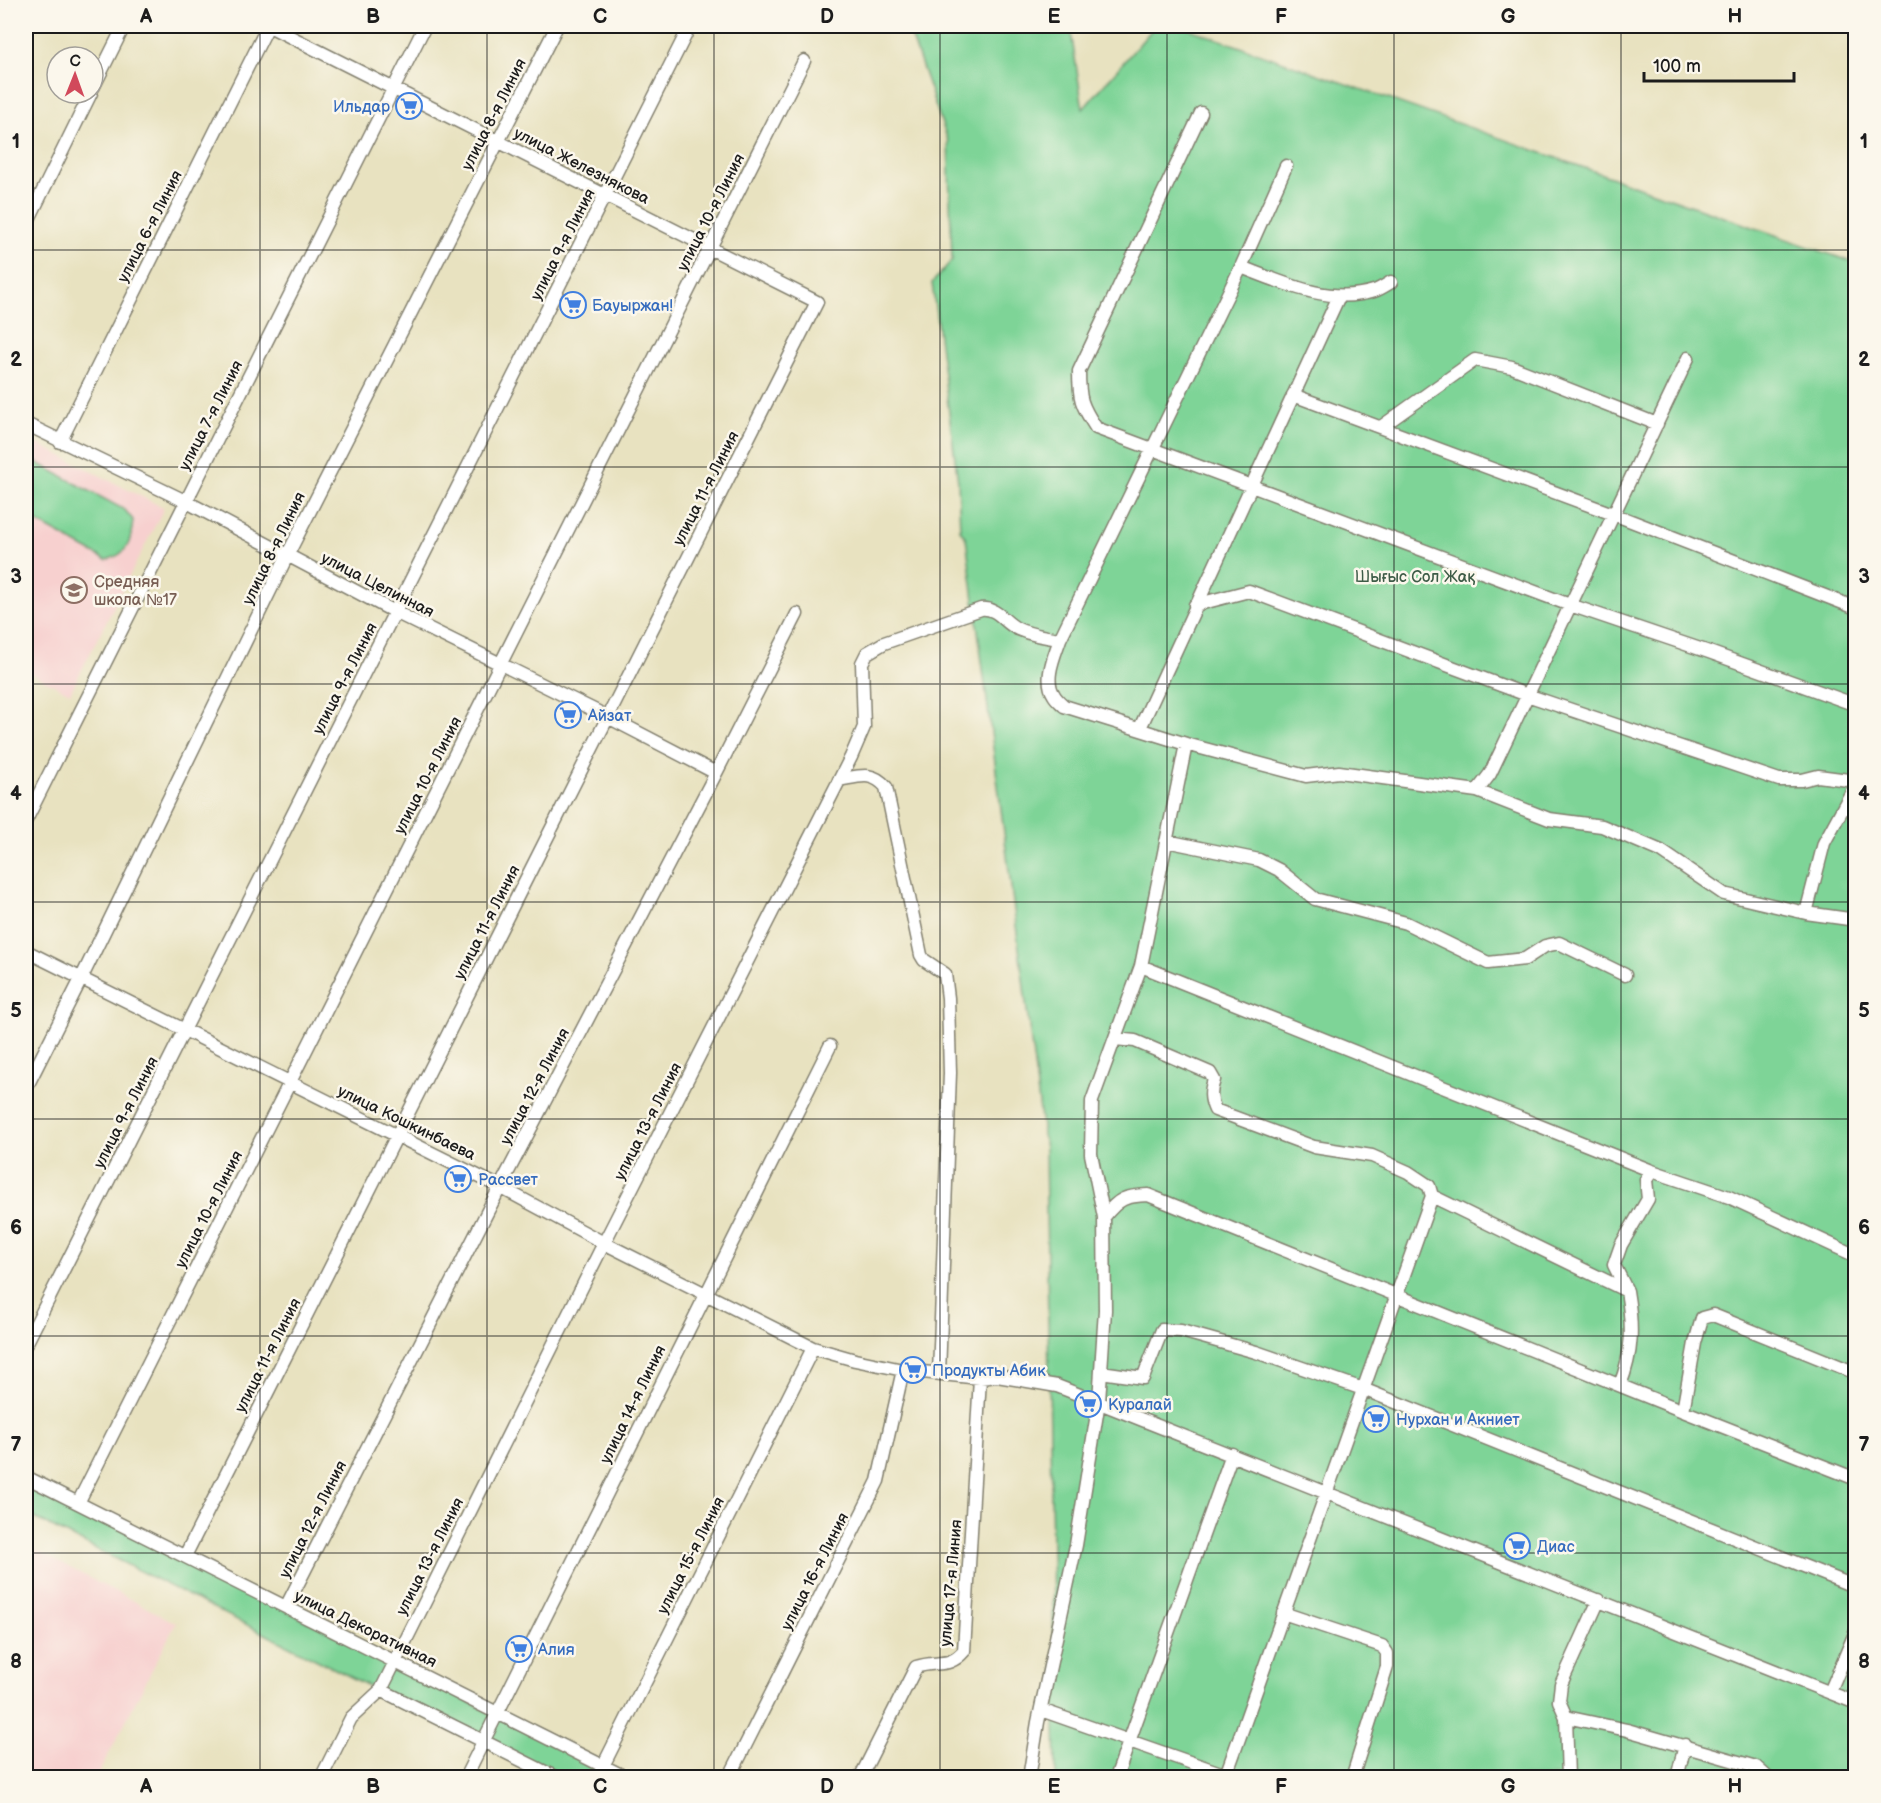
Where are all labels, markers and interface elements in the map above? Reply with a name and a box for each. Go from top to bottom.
text: A [139,5,153,29]
text: B [366,5,380,29]
text: C [593,5,607,29]
text: D [820,5,834,29]
text: E [1048,5,1061,29]
text: F [1275,5,1287,29]
text: G [1501,5,1516,29]
text: H [1728,5,1742,29]
north arrow [45,45,105,105]
scale bar [1644,45,1794,83]
text: С [70,52,81,71]
street label: улица 8-я Линия [458,55,531,174]
text: 100 m [1653,56,1701,77]
supermarket icon: Ильдар [394,91,424,121]
place label: Ильдар [333,98,390,117]
street label: улица Железнякова [510,124,653,209]
text: 1 [12,130,20,154]
text: 1 [1860,130,1868,154]
street label: улица 10-я Линия [674,151,749,275]
street label: улица 6-я Линия [114,167,187,286]
street label: улица 9-я Линия [527,186,600,304]
supermarket icon: Бауыржан! [558,290,588,320]
place label: Бауыржан! [592,297,673,316]
text: 2 [10,348,22,372]
text: 2 [1858,348,1870,372]
street label: улица 7-я Линия [175,357,247,474]
street label: улица 11-я Линия [669,428,743,549]
street label: улица 8-я Линия [239,489,310,608]
street label: улица Целинная [318,549,437,622]
text: 3 [10,565,22,589]
text: 3 [1858,565,1870,589]
park label: Шығыс Сол Жақ [1355,568,1475,587]
place label: Средняя школа №17 [94,573,177,610]
school or university icon: Средняя школа №17 [59,575,89,605]
street label: улица 9-я Линия [309,620,382,738]
supermarket icon: Айзат [553,700,583,730]
place label: Айзат [587,707,632,726]
street label: улица 10-я Линия [391,714,466,838]
text: 4 [10,782,22,806]
text: 4 [1858,782,1870,806]
street label: улица 11-я Линия [450,862,524,983]
text: 5 [10,999,22,1023]
text: 5 [1858,999,1870,1023]
street label: улица 12-я Линия [497,1025,574,1148]
street label: улица 9-я Линия [90,1054,163,1172]
street label: улица 13-я Линия [610,1060,686,1184]
street label: улица Кошкинбаева [334,1082,479,1165]
street label: улица 10-я Линия [172,1148,247,1272]
supermarket icon: Рассвет [443,1164,473,1194]
place label: Рассвет [478,1171,539,1190]
text: 6 [10,1216,22,1240]
text: 6 [1858,1216,1870,1240]
street label: улица 11-я Линия [231,1295,305,1416]
street label: улица 14-я Линия [596,1342,670,1467]
supermarket icon: Продукты Абик [898,1355,928,1385]
place label: Продукты Абик [932,1362,1046,1381]
supermarket icon: Куралай [1073,1389,1103,1419]
place label: Куралай [1108,1396,1172,1415]
supermarket icon: Нурхан и Акниет [1361,1404,1391,1434]
place label: Нурхан и Акниет [1396,1411,1520,1430]
text: 7 [10,1433,22,1457]
text: 7 [1858,1433,1870,1457]
street label: улица 12-я Линия [276,1458,351,1582]
street label: улица 15-я Линия [654,1494,729,1617]
street label: улица 13-я Линия [392,1495,468,1619]
street label: улица 16-я Линия [777,1510,853,1634]
street label: улица 17-я Линия [936,1519,967,1648]
supermarket icon: Диас [1502,1531,1532,1561]
place label: Диас [1537,1538,1575,1557]
street label: улица Декоративная [291,1587,440,1672]
supermarket icon: Алия [504,1634,534,1664]
place label: Алия [537,1641,575,1660]
text: 8 [10,1650,22,1674]
text: 8 [1858,1650,1870,1674]
text: A [139,1775,153,1799]
text: B [366,1775,380,1799]
text: C [593,1775,607,1799]
text: D [820,1775,834,1799]
text: E [1048,1775,1061,1799]
text: F [1275,1775,1287,1799]
text: G [1501,1775,1516,1799]
text: H [1728,1775,1742,1799]

